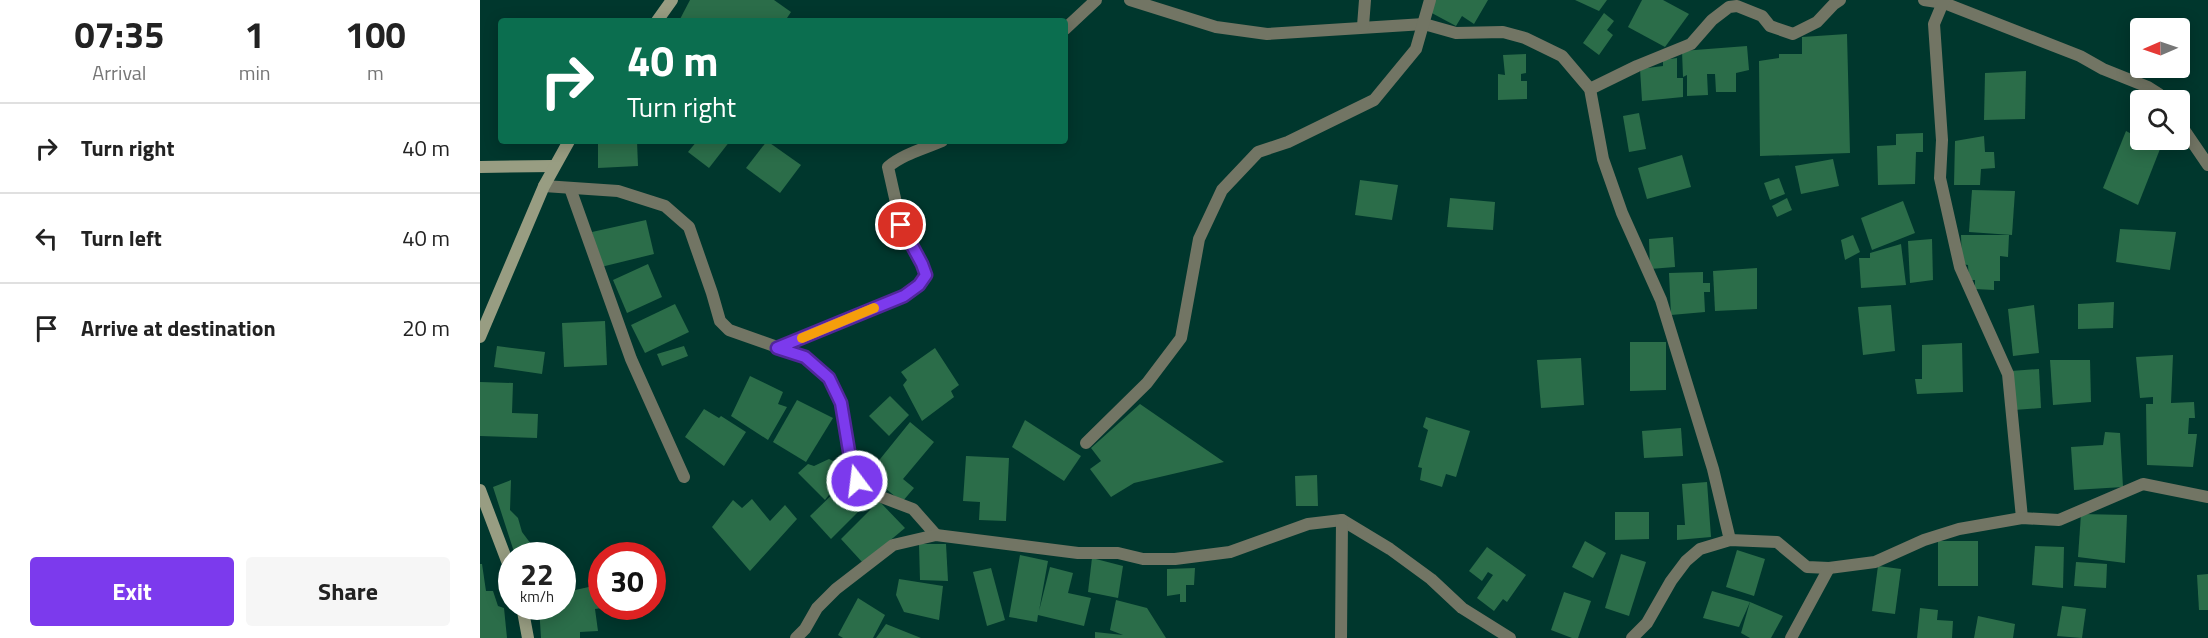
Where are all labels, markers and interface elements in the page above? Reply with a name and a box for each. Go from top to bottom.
text: 07:35 [74,7,164,62]
text: 1 [245,7,265,62]
text: 100 [345,7,406,62]
north arrow [2130,18,2190,78]
map controls [2130,18,2190,150]
text: 40 m [627,28,719,92]
icon: right [528,42,606,120]
text: Arrival [92,57,147,88]
text: min [239,57,271,88]
text: m [367,57,384,88]
text: Turn right [627,86,736,127]
button: search [2130,90,2190,150]
text: Turn right [81,131,175,165]
text: 40 m [402,131,450,165]
icon: right [30,132,63,165]
pin [875,199,926,250]
icon: arrive [884,208,917,241]
text: Turn left [81,221,162,255]
text: 40 m [402,221,450,255]
icon: left [30,222,63,255]
text: Arrive at destination [81,311,276,345]
text: 20 m [402,311,450,345]
icon: arrive [30,312,63,345]
position arrow [825,449,889,513]
speed limit sign: 30 [588,542,666,620]
text: 22 [520,551,554,597]
button: Exit [30,557,234,626]
button: Share [246,557,450,626]
text: km/h [520,585,554,608]

